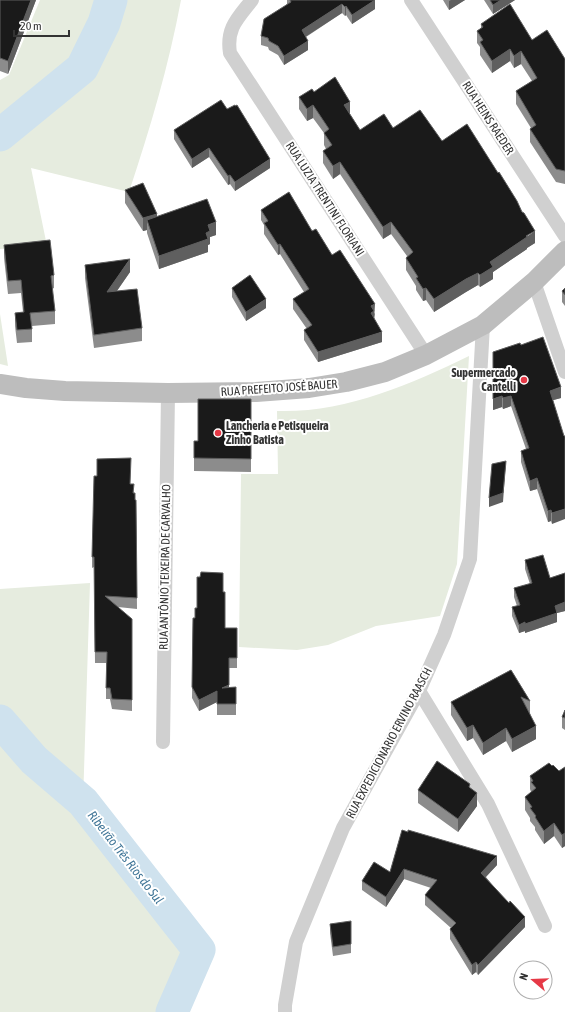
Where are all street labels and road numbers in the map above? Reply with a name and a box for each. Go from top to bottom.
street label: RUA HEINS RAEDER [459,79,517,157]
street label: RUA LUZIA TRENTINI FLORIANI [283,139,367,259]
street label: RUA PREFEITO JOSÉ BAUER [220,377,338,399]
street label: RUA ANTÔNIO TEIXEIRA DE CARVALHO [157,484,173,650]
street label: RUA EXPEDICIONARIO ERVINO RAASCH [343,665,435,821]

